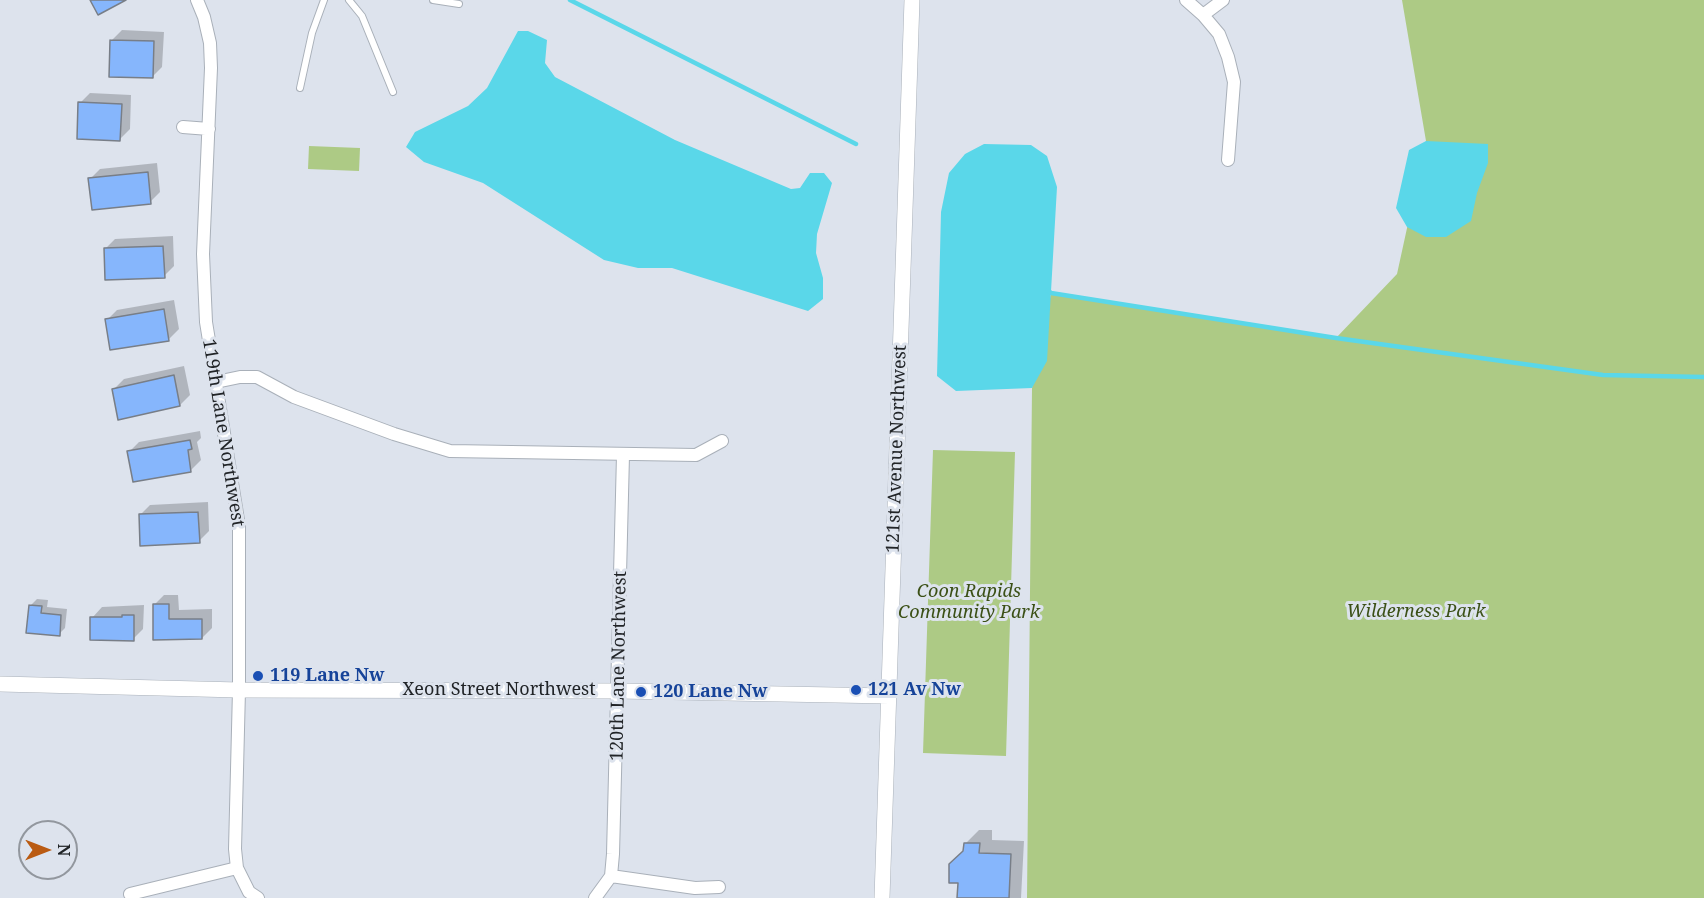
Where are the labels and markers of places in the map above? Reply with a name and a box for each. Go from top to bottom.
place label: 119 Lane Nw [270,665,384,687]
marker: 119 Lane Nw [251,669,265,683]
place label: 121 Av Nw [868,679,961,701]
place label: 120 Lane Nw [653,681,767,703]
marker: 121 Av Nw [849,683,863,697]
marker: 120 Lane Nw [634,685,648,699]

